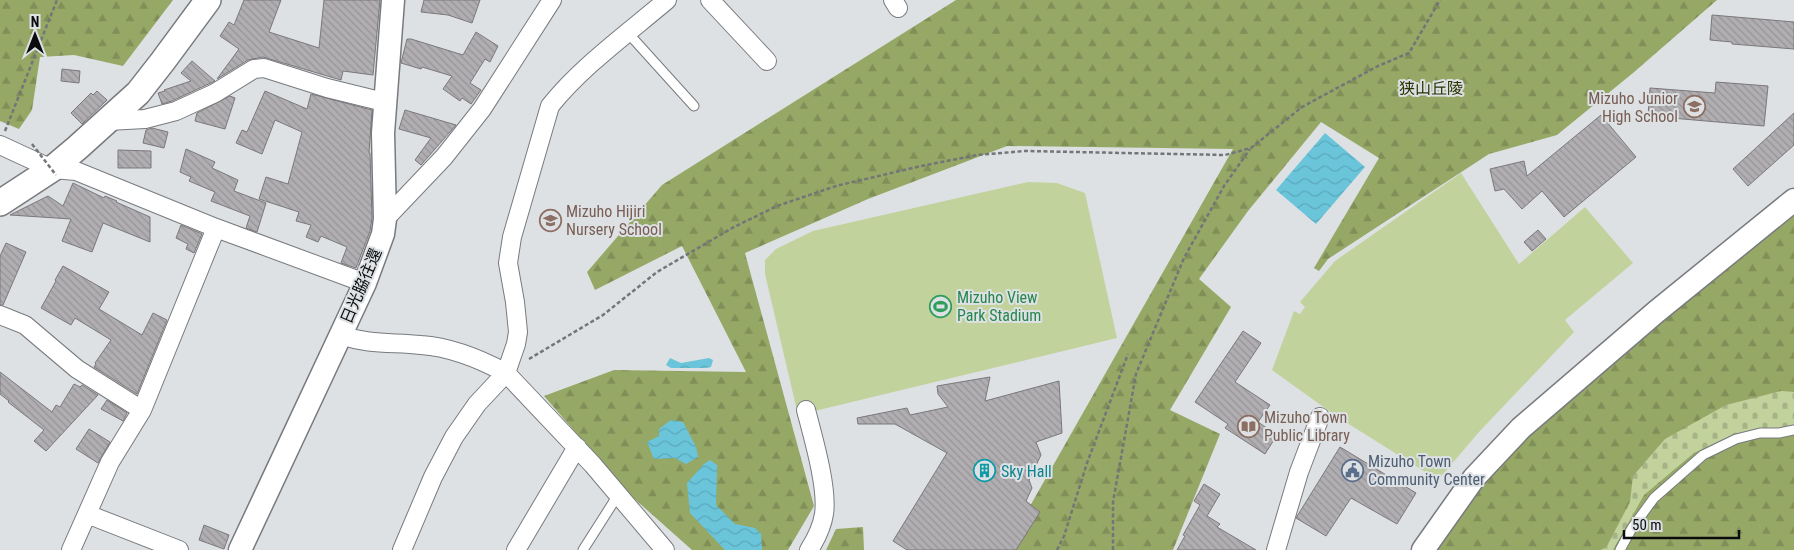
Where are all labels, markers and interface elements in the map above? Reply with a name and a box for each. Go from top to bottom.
north arrow [10,10,60,60]
text: N [31,14,39,30]
park label: 狭山丘陵 [1399,79,1463,98]
place label: Mizuho Junior High School [1588,89,1678,126]
school or university icon: Mizuho Junior High School [1682,95,1706,119]
place label: Mizuho Hijiri Nursery School [566,202,662,239]
school or university icon: Mizuho Hijiri Nursery School [538,208,562,232]
street label: 日光脇往還 [337,245,385,327]
place label: Mizuho View Park Stadium [957,288,1041,325]
sports icon: Mizuho View Park Stadium [929,294,953,318]
place label: Mizuho Town Public Library [1264,408,1350,445]
library icon: Mizuho Town Public Library [1236,414,1260,438]
place label: Mizuho Town Community Center [1368,452,1485,489]
public building icon: Mizuho Town Community Center [1340,458,1364,482]
building icon: Sky Hall [973,459,997,483]
place label: Sky Hall [1001,462,1052,481]
scale bar [1624,508,1739,540]
text: 50 m [1632,516,1662,534]

